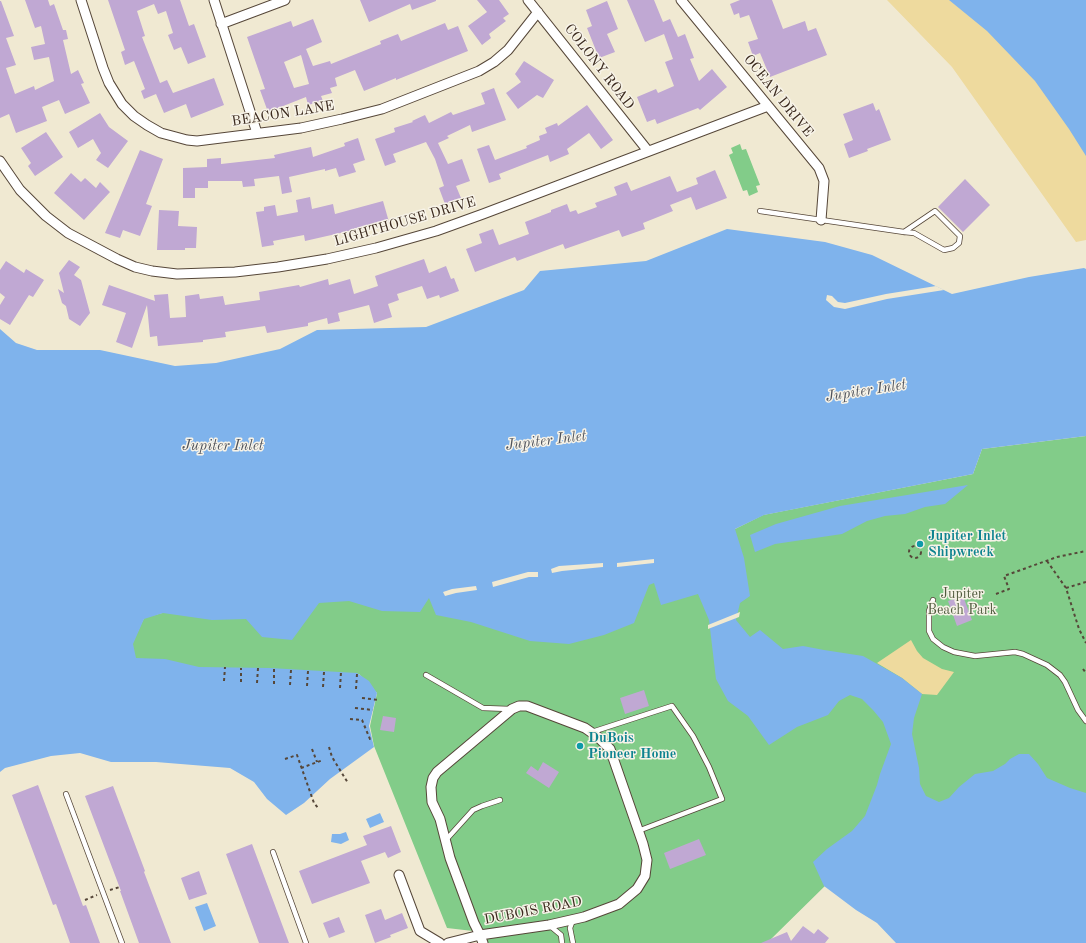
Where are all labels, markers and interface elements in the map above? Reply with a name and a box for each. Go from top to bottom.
street label: COLONY ROAD [560,21,638,113]
street label: OCEAN DRIVE [740,51,816,141]
street label: BEACON LANE [230,98,336,130]
street label: LIGHTHOUSE DRIVE [332,194,478,250]
water label: Jupiter Inlet [824,376,908,406]
water label: Jupiter Inlet [505,427,587,455]
water label: Jupiter Inlet [182,437,264,455]
place label: Jupiter Inlet Shipwreck [928,528,1007,560]
marker: Jupiter Inlet Shipwreck [915,539,925,549]
park label: Jupiter Beach Park [927,586,997,618]
place label: DuBois Pioneer Home [588,730,676,762]
marker: DuBois Pioneer Home [575,741,585,751]
street label: DUBOIS ROAD [483,893,583,929]

